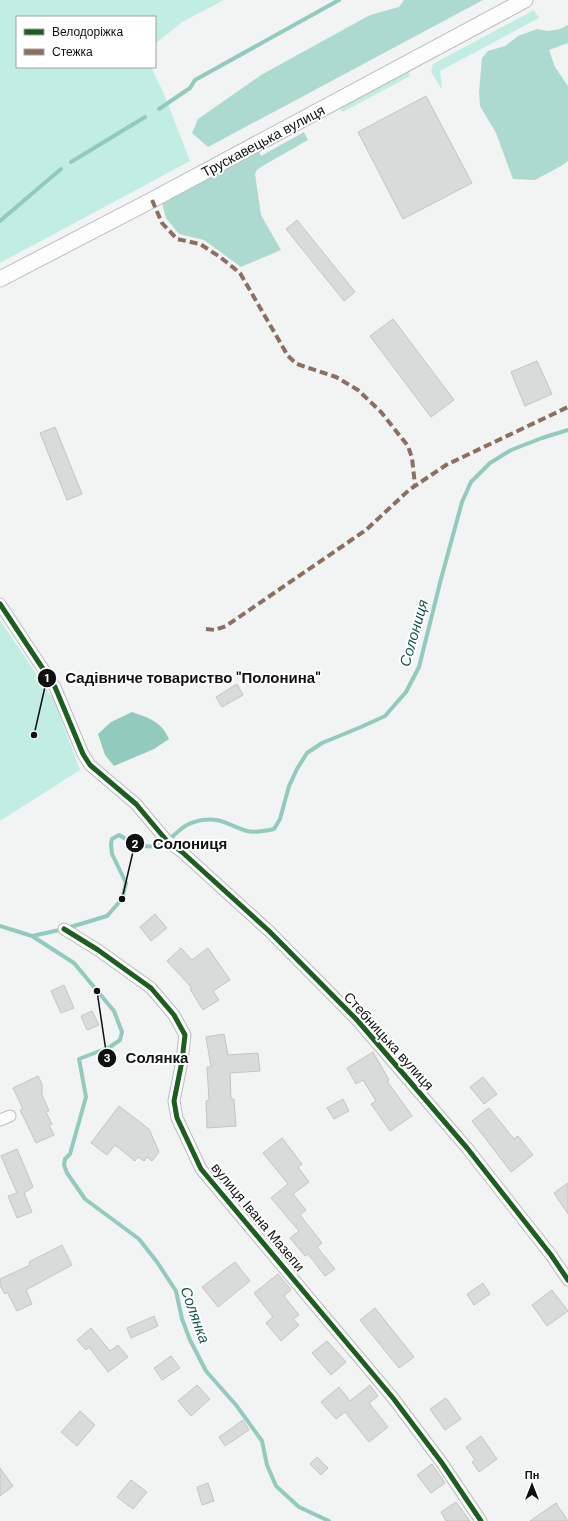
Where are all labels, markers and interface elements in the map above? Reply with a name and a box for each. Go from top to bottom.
legend [16,16,156,68]
text: Велодоріжка [52,24,123,40]
text: Стежка [52,44,93,60]
street label: Трускавецька вулиця [198,101,328,181]
water label: Солониця [395,597,433,669]
callout: Садівниче товариство "Полонина" [37,664,328,691]
text: Садівниче товариство "Полонина" [65,668,321,688]
text: 1 [45,670,49,686]
callout: Солониця [125,830,235,857]
text: Солониця [153,834,227,854]
text: 2 [132,836,139,852]
street label: Стебницька вулиця [340,988,438,1094]
callout: Солянка [97,1044,196,1071]
text: Солянка [126,1048,189,1068]
text: 3 [103,1050,111,1066]
street label: вулиця Івана Мазепи [207,1159,309,1275]
water label: Солянка [176,1284,214,1346]
north arrow [512,1465,552,1505]
text: Пн [525,1468,539,1482]

